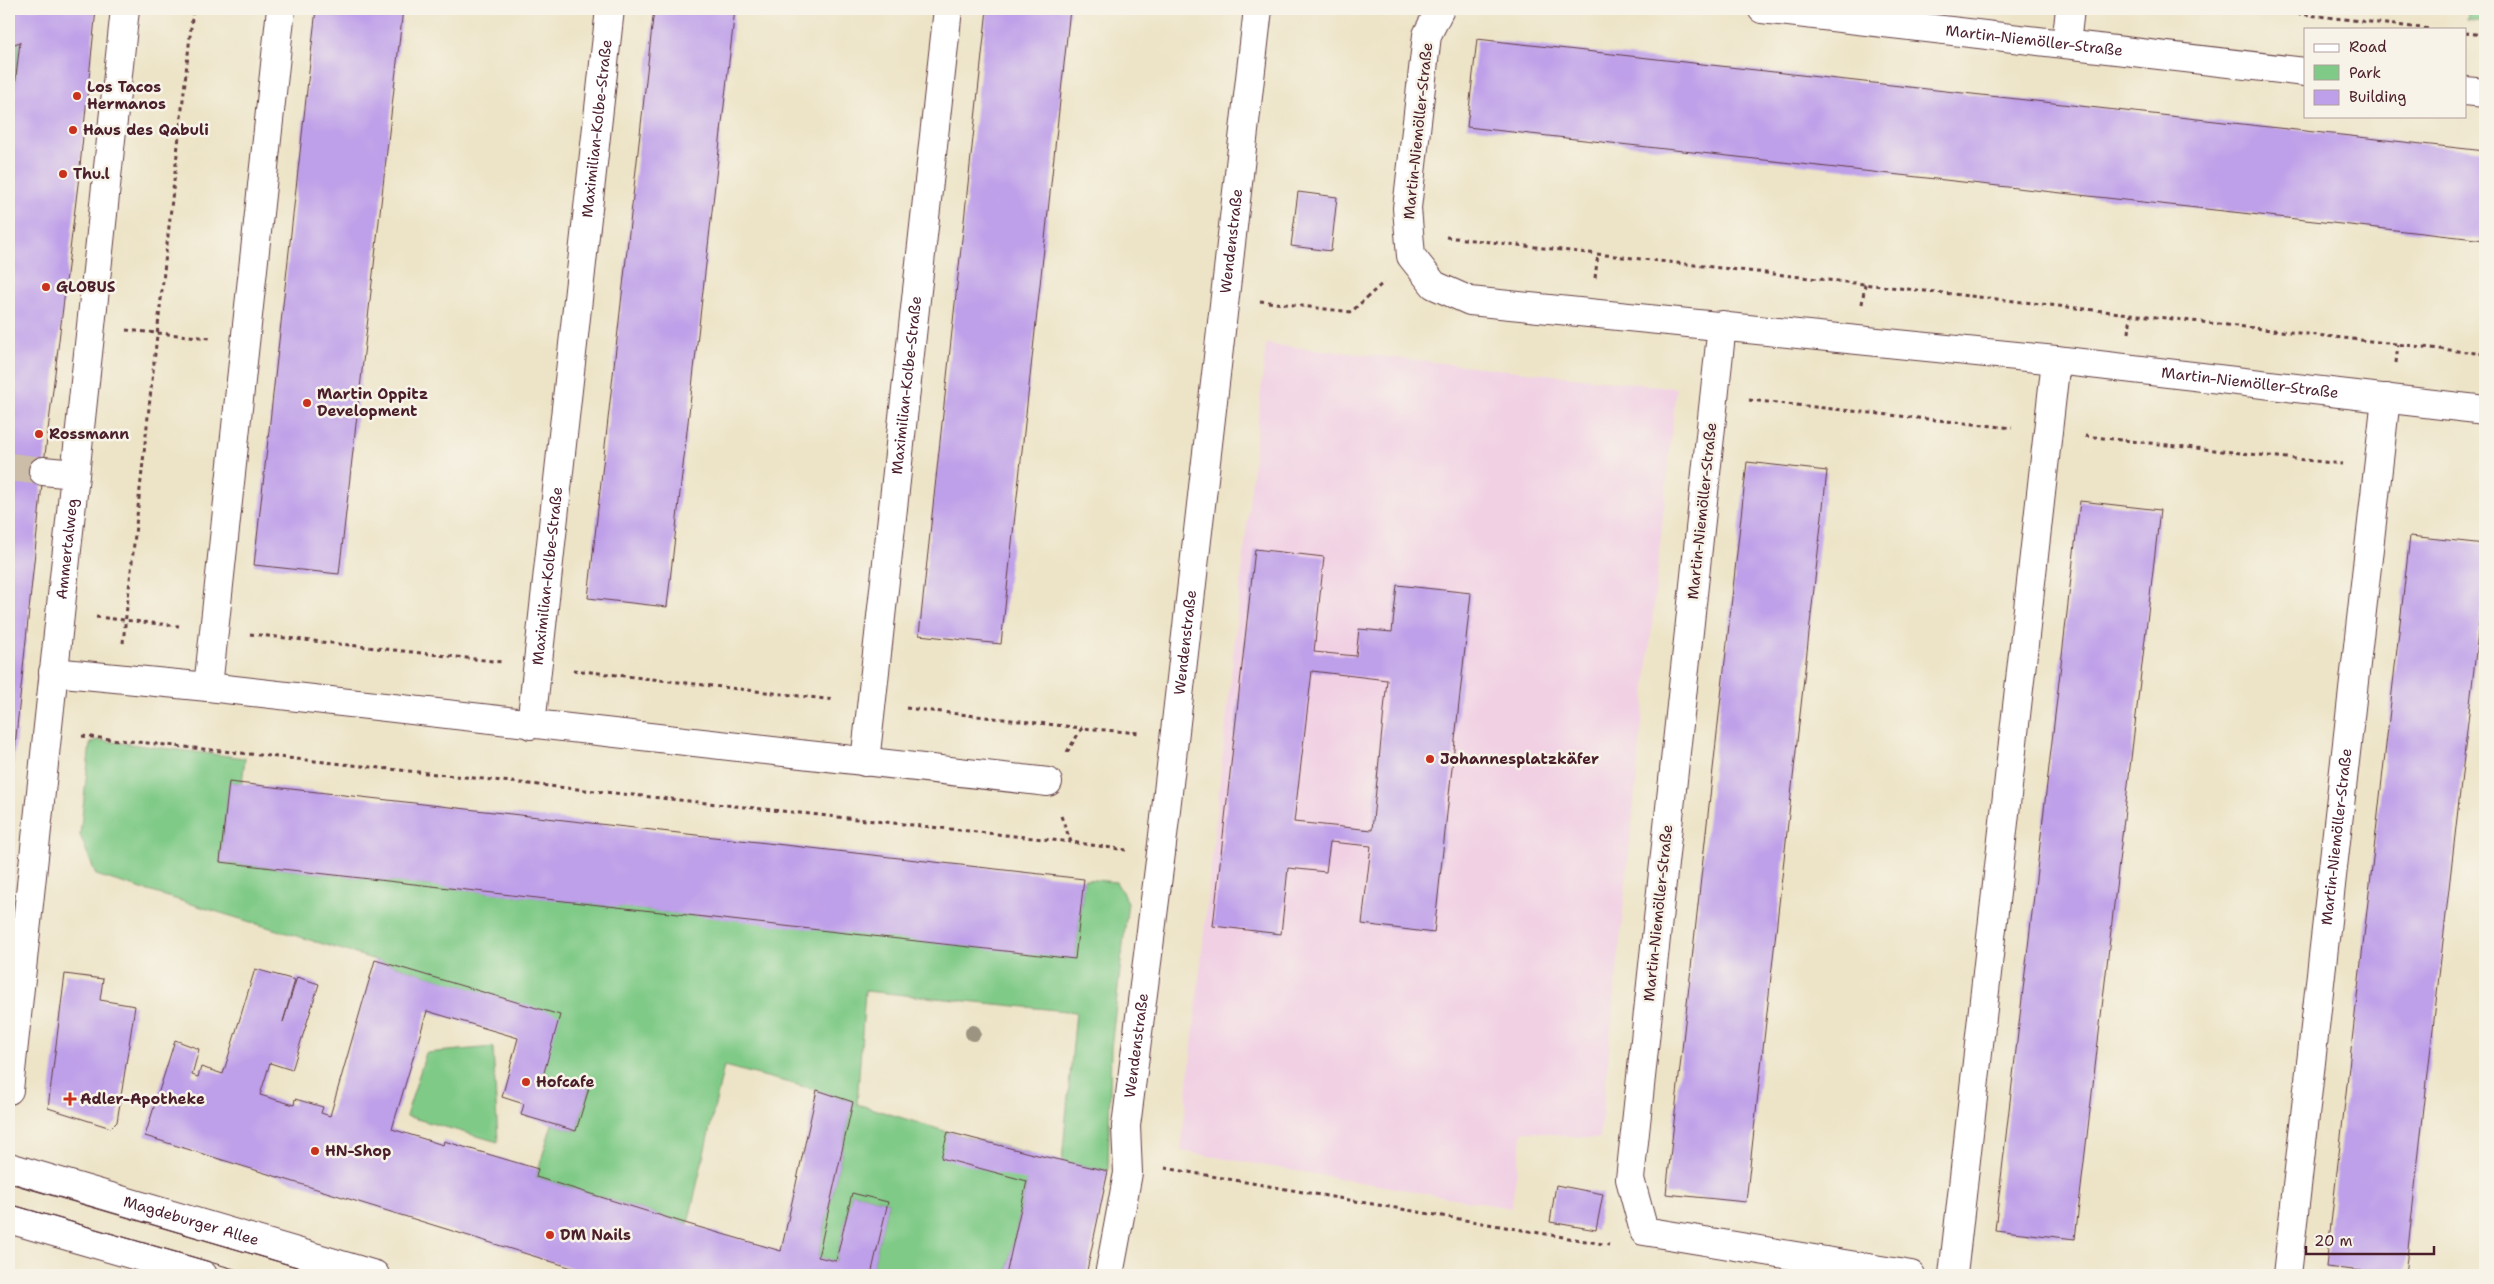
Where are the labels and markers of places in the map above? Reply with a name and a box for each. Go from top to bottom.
place label: Los Tacos Hermanos [87,77,166,114]
marker: Los Tacos Hermanos [71,90,83,102]
place label: Haus des Qabuli [83,120,209,140]
marker: Haus des Qabuli [67,124,79,136]
place label: Thu.l [73,164,110,184]
marker: Thu.l [57,168,69,180]
place label: GLOBUS [56,277,116,297]
marker: GLOBUS [40,281,52,293]
place label: Martin Oppitz Development [317,384,428,421]
marker: Martin Oppitz Development [301,397,313,409]
place label: Rossmann [49,424,129,444]
marker: Rossmann [33,428,45,440]
place label: Johannesplatzkäfer [1440,749,1599,769]
marker: Johannesplatzkäfer [1424,753,1436,765]
place label: Hofcafe [536,1072,594,1092]
marker: Hofcafe [520,1076,532,1088]
place label: Adler-Apotheke [80,1089,205,1109]
marker: Adler-Apotheke [64,1093,76,1105]
place label: HN-Shop [325,1141,391,1161]
marker: HN-Shop [309,1145,321,1157]
place label: DM Nails [560,1225,631,1245]
marker: DM Nails [544,1229,556,1241]

